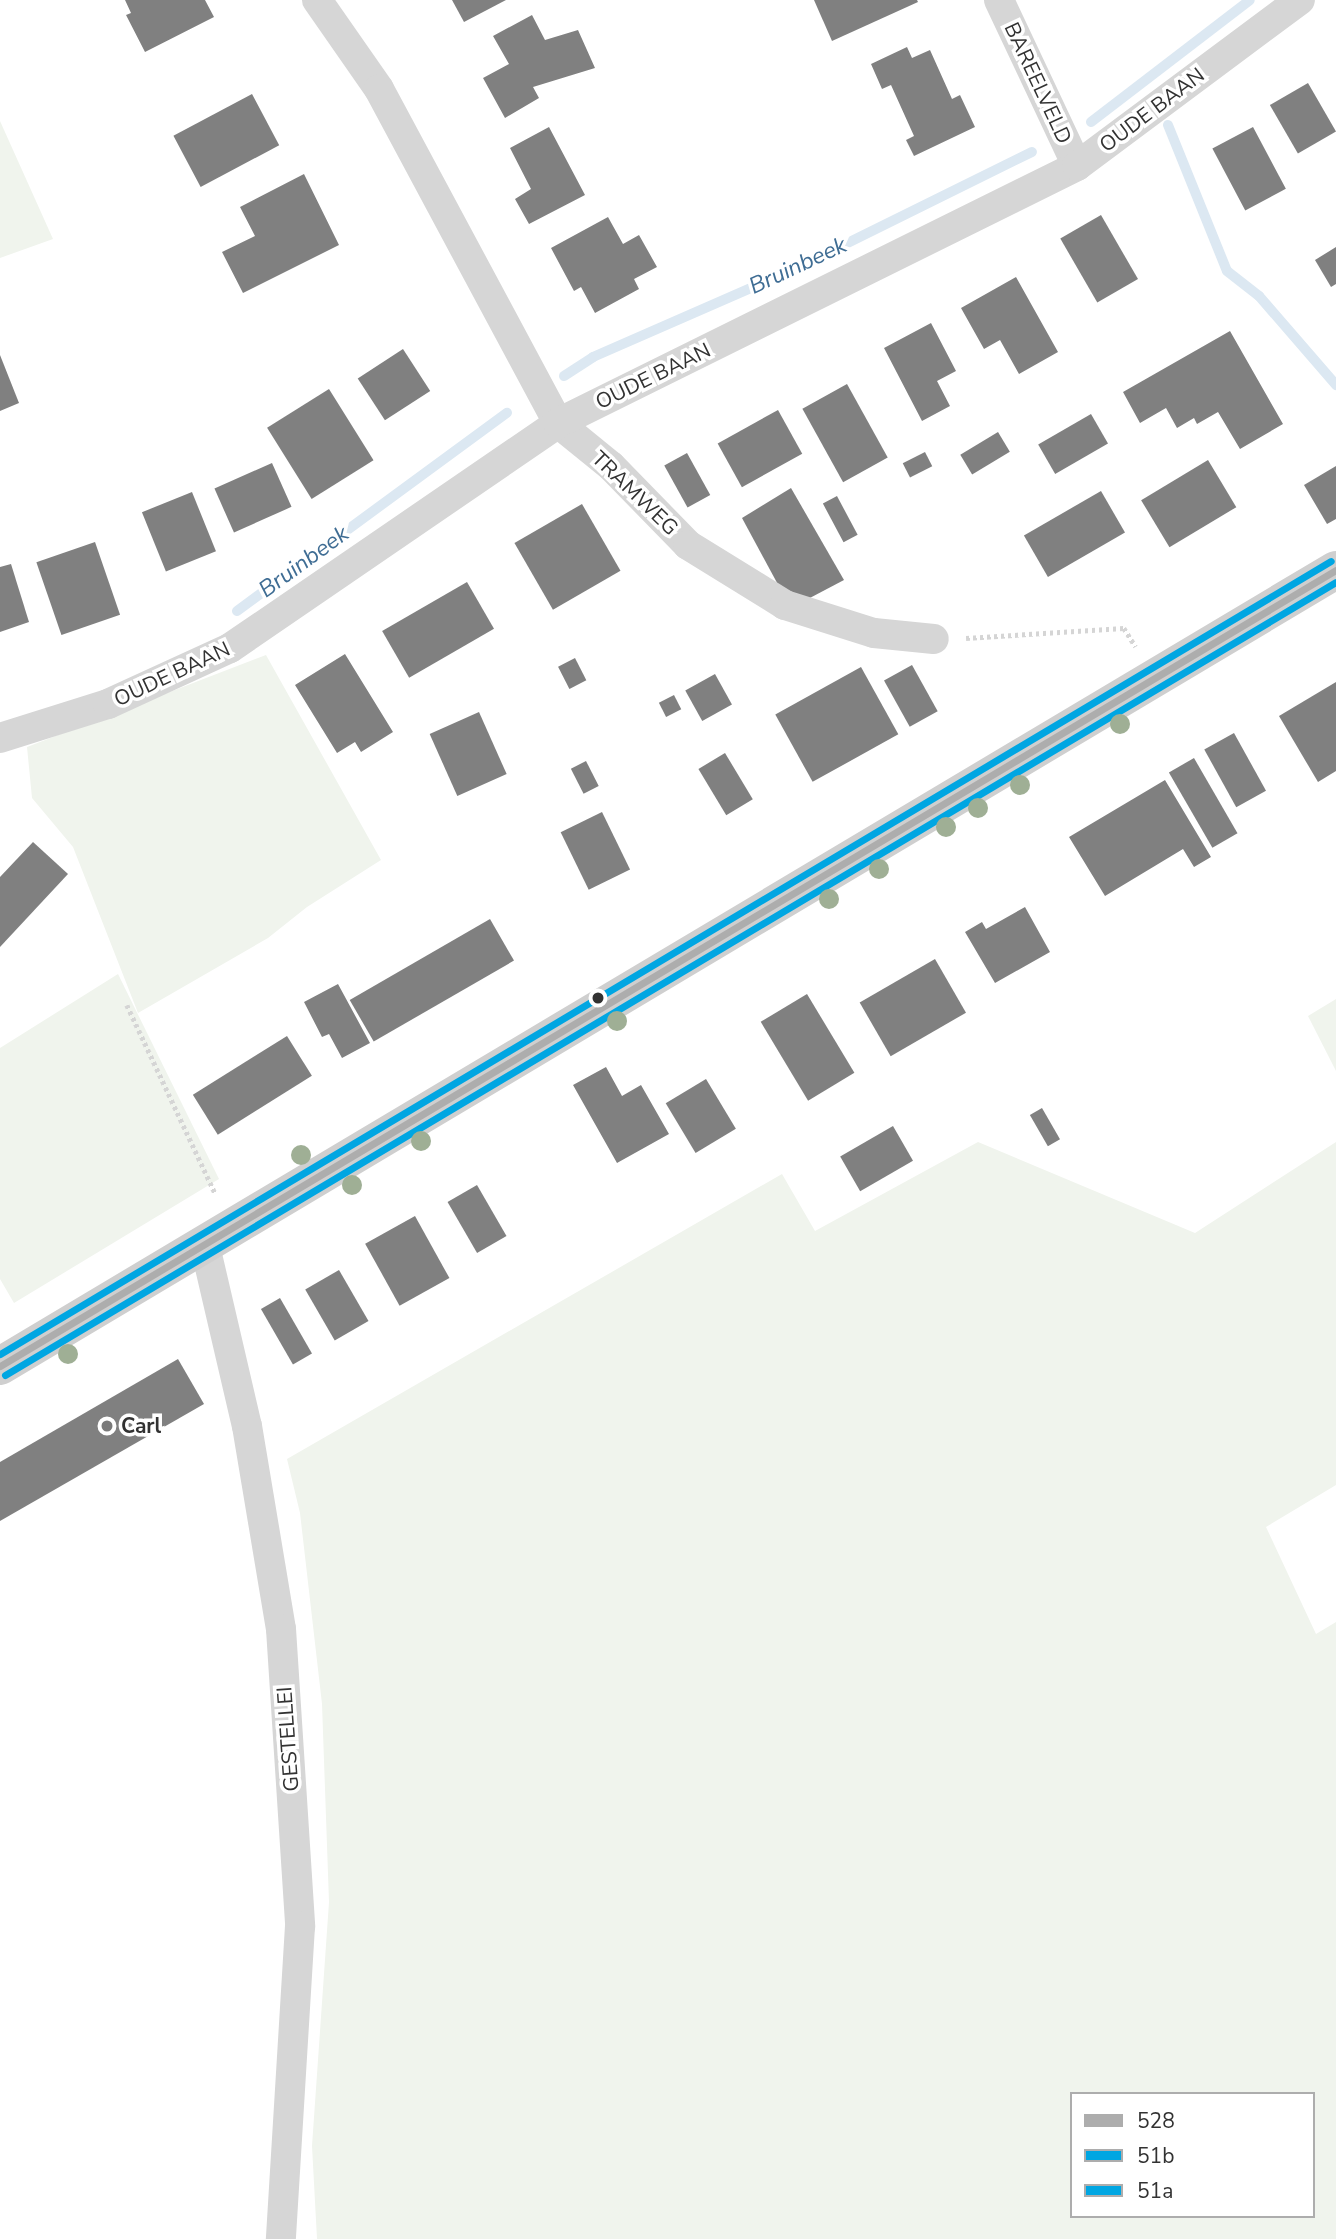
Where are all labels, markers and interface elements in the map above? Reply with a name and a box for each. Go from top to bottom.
street label: BAREELVELD [999,18,1077,148]
street label: OUDE BAAN [1095,62,1209,158]
water label: Bruinbeek [745,231,851,301]
street label: OUDE BAAN [591,337,715,415]
street label: TRAMWEG [587,446,683,540]
water label: Bruinbeek [254,520,354,604]
street label: OUDE BAAN [110,636,234,712]
unlabelled marker [591,991,605,1005]
place label: Carl [121,1413,161,1439]
marker: Carl [99,1418,115,1434]
street label: GESTELLEI [272,1686,304,1792]
legend [1070,2092,1315,2218]
text: 528 [1137,2107,1175,2135]
text: 51b [1137,2142,1174,2170]
text: 51a [1137,2177,1173,2205]

